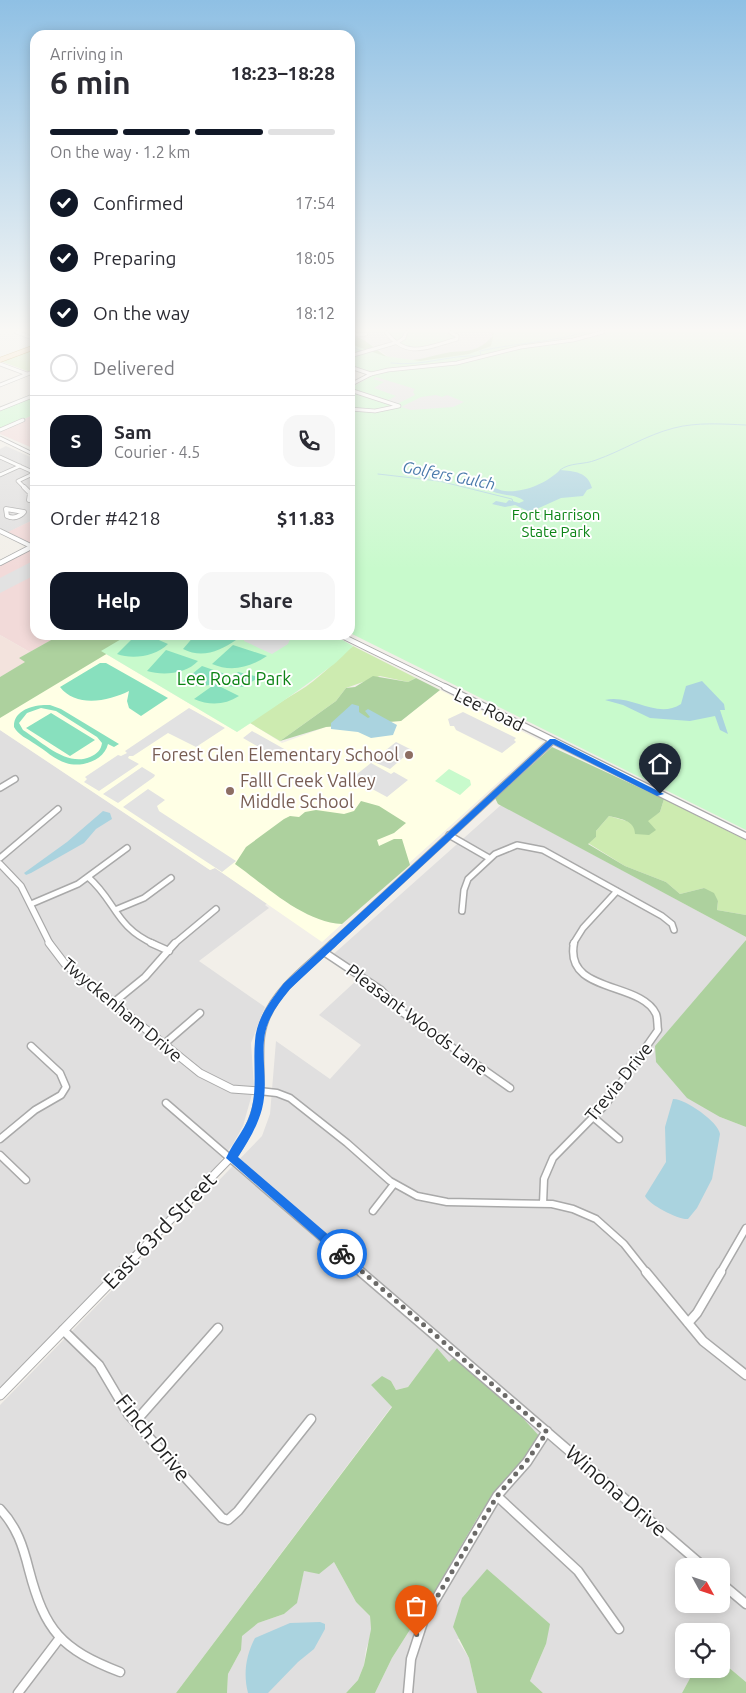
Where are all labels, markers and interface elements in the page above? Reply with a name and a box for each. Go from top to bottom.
text: Arriving in [50,45,123,63]
text: 18:23–18:28 [230,62,335,84]
text: 6 min [50,64,131,100]
text: On the way · 1.2 km [50,143,190,161]
icon: check [50,189,78,217]
text: Confirmed [93,192,184,214]
text: 17:54 [295,194,335,212]
icon: check [50,244,78,272]
text: Preparing [93,247,177,269]
text: 18:05 [295,249,335,267]
icon: check [50,299,78,327]
text: On the way [93,302,190,324]
text: 18:12 [295,304,335,322]
text: Delivered [93,357,175,379]
button: phone [283,415,335,467]
text: Sam [114,421,152,443]
text: S [71,430,81,452]
text: Courier · 4.5 [114,443,200,461]
water label: Golfers Gulch [401,457,497,493]
park label: Fort Harrison State Park [512,506,600,540]
text: Order #4218 [50,507,160,529]
text: $11.83 [277,507,335,529]
button: Help [50,572,188,630]
button: Share [198,572,335,630]
park label: Lee Road Park [177,668,291,688]
street label: Lee Road [452,684,527,734]
pin [639,743,681,794]
place label: Forest Glen Elementary School [152,744,399,764]
marker: Forest Glen Elementary School [403,749,415,761]
icon: home [646,750,674,778]
place label: Falll Creek Valley Middle School [240,770,376,811]
marker: Falll Creek Valley Middle School [224,785,236,797]
street label: Twyckenham Drive [58,953,187,1065]
street label: Pleasant Woods Lane [343,960,492,1079]
street label: Trevia Drive [580,1038,656,1125]
street label: East 63rd Street [98,1167,221,1293]
courier [317,1229,367,1279]
icon: bike [328,1240,356,1268]
street label: Finch Drive [112,1389,196,1485]
street label: Winona Drive [561,1440,672,1541]
north arrow [675,1558,730,1612]
map controls [675,1558,730,1678]
pin [395,1585,437,1636]
icon: bag [402,1592,430,1620]
button: locate [675,1623,730,1678]

